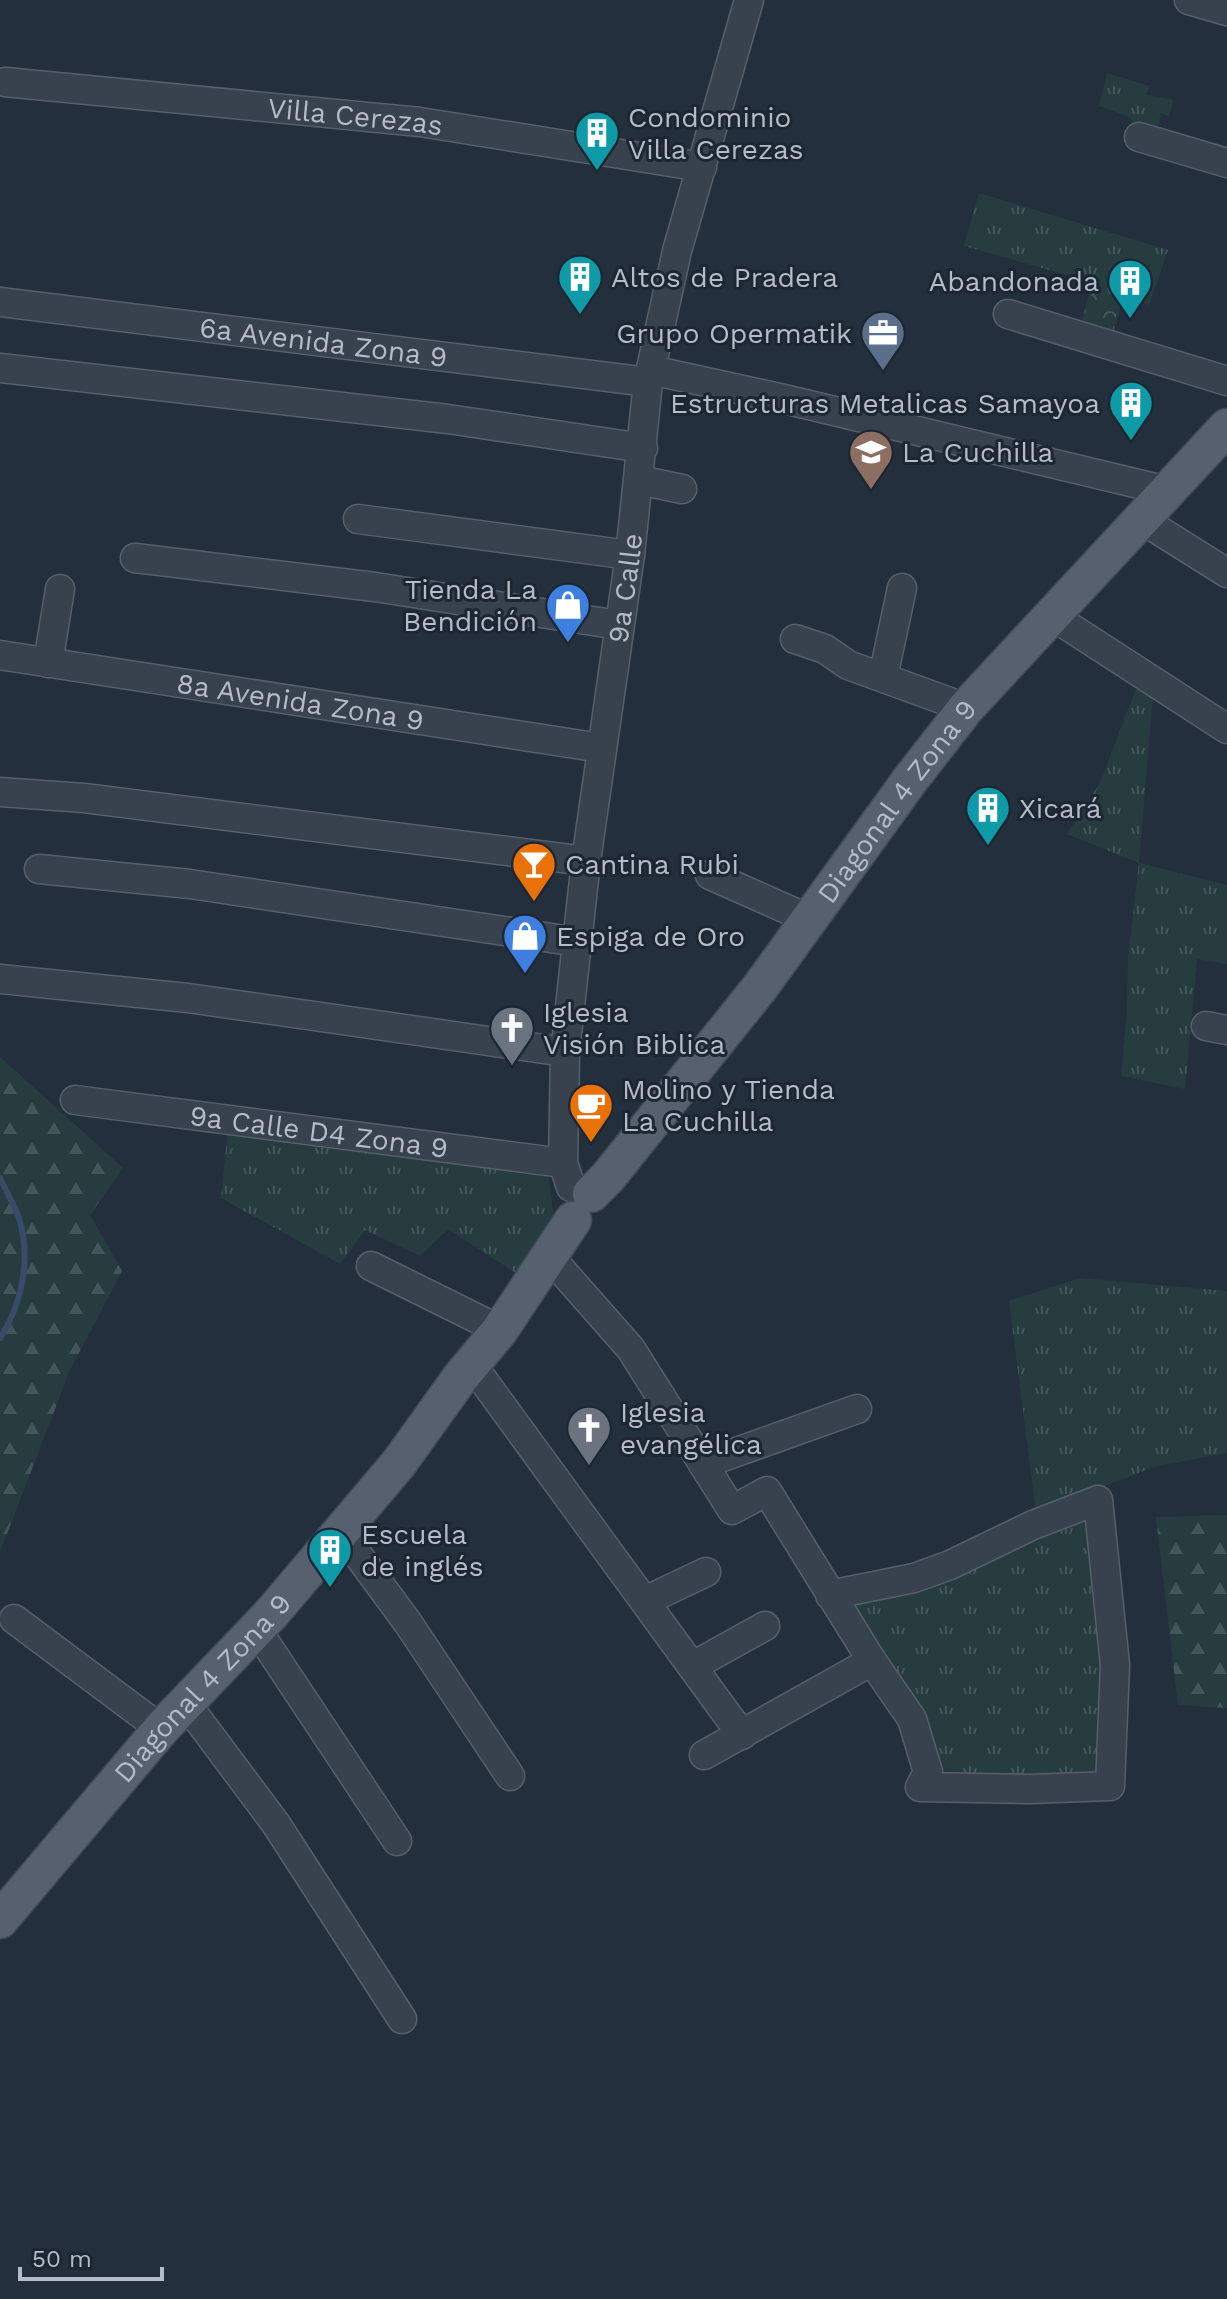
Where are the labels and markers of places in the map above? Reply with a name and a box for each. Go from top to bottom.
place label: Condominio Villa Cerezas [628,101,804,166]
building icon: Condominio Villa Cerezas [573,109,621,172]
building icon: Altos de Pradera [556,253,604,316]
building icon: Abandonada [1106,257,1154,320]
place label: Altos de Pradera [611,261,838,294]
place label: Abandonada [929,265,1099,298]
office icon: Grupo Opermatik [859,309,907,372]
place label: Grupo Opermatik [616,317,852,350]
building icon: Estructuras Metalicas Samayoa [1107,379,1155,442]
place label: Estructuras Metalicas Samayoa [670,387,1100,420]
school or university icon: La Cuchilla [847,428,895,491]
place label: La Cuchilla [902,436,1054,469]
place label: Tienda La Bendición [403,573,537,638]
shop icon: Tienda La Bendición [544,581,592,644]
building icon: Xicará [964,784,1012,847]
place label: Xicará [1019,792,1102,825]
bar icon: Cantina Rubi [510,840,558,903]
place label: Cantina Rubi [565,848,739,881]
shop icon: Espiga de Oro [501,912,549,975]
place label: Espiga de Oro [556,920,745,953]
place label: Iglesia Visión Biblica [543,996,725,1061]
church icon: Iglesia Visión Biblica [488,1004,536,1067]
place label: Molino y Tienda La Cuchilla [622,1073,835,1138]
cafe icon: Molino y Tienda La Cuchilla [567,1081,615,1144]
place label: Iglesia evangélica [620,1396,762,1461]
church icon: Iglesia evangélica [565,1404,613,1467]
place label: Escuela de inglés [361,1518,483,1583]
building icon: Escuela de inglés [306,1526,354,1589]

